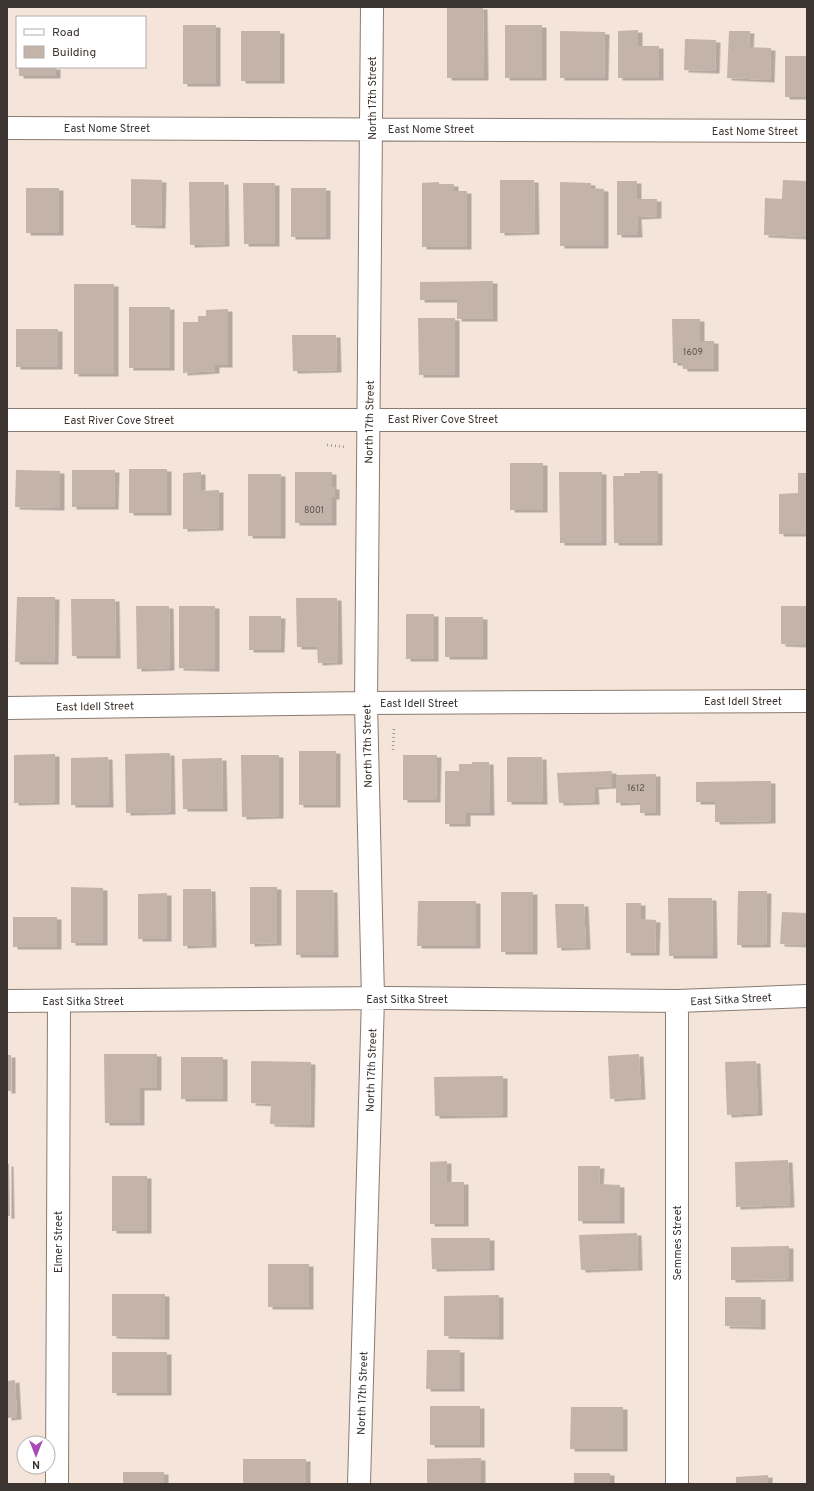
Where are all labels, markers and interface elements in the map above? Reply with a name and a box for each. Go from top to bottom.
legend [16,16,146,68]
text: Road [52,25,80,41]
text: Building [52,45,96,61]
street label: North 17th Street [366,56,380,140]
street label: East Nome Street [64,122,150,136]
street label: East Nome Street [388,123,474,137]
street label: East Nome Street [712,125,798,139]
house number: 1609 [683,347,703,358]
street label: North 17th Street [362,380,378,464]
street label: East River Cove Street [388,413,498,427]
street label: East River Cove Street [64,414,174,428]
house number: 8001 [304,505,324,516]
street label: East Idell Street [704,695,782,709]
street label: East Idell Street [380,697,458,711]
street label: East Idell Street [56,699,134,715]
street label: North 17th Street [360,704,376,788]
house number: 1612 [627,783,645,794]
street label: East Sitka Street [690,991,772,1009]
street label: East Sitka Street [366,993,448,1007]
street label: East Sitka Street [42,995,124,1009]
street label: North 17th Street [364,1028,380,1112]
street label: Semmes Street [671,1205,685,1281]
street label: Elmer Street [52,1211,66,1273]
street label: North 17th Street [355,1351,371,1435]
north arrow [16,1435,56,1475]
text: N [32,1457,40,1471]

